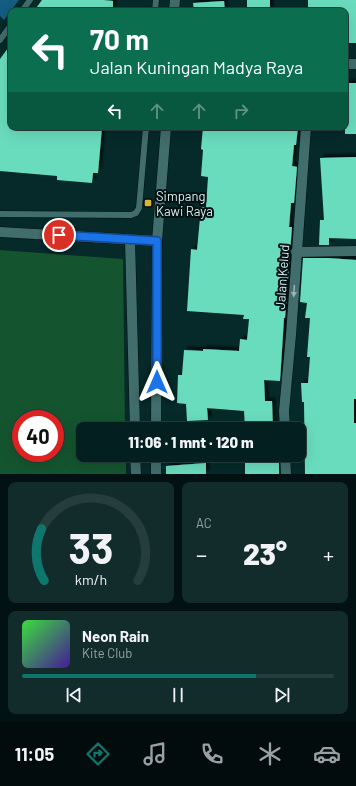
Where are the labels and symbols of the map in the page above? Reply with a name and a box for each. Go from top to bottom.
place label: Simpang Kawi Raya [156,188,213,219]
marker: Simpang Kawi Raya [143,198,153,208]
pin [42,218,76,252]
street label: Jalan Kelud [272,244,292,310]
one-way arrow [290,285,297,297]
position arrow [136,361,178,403]
speed limit sign: 40 [12,410,64,462]

